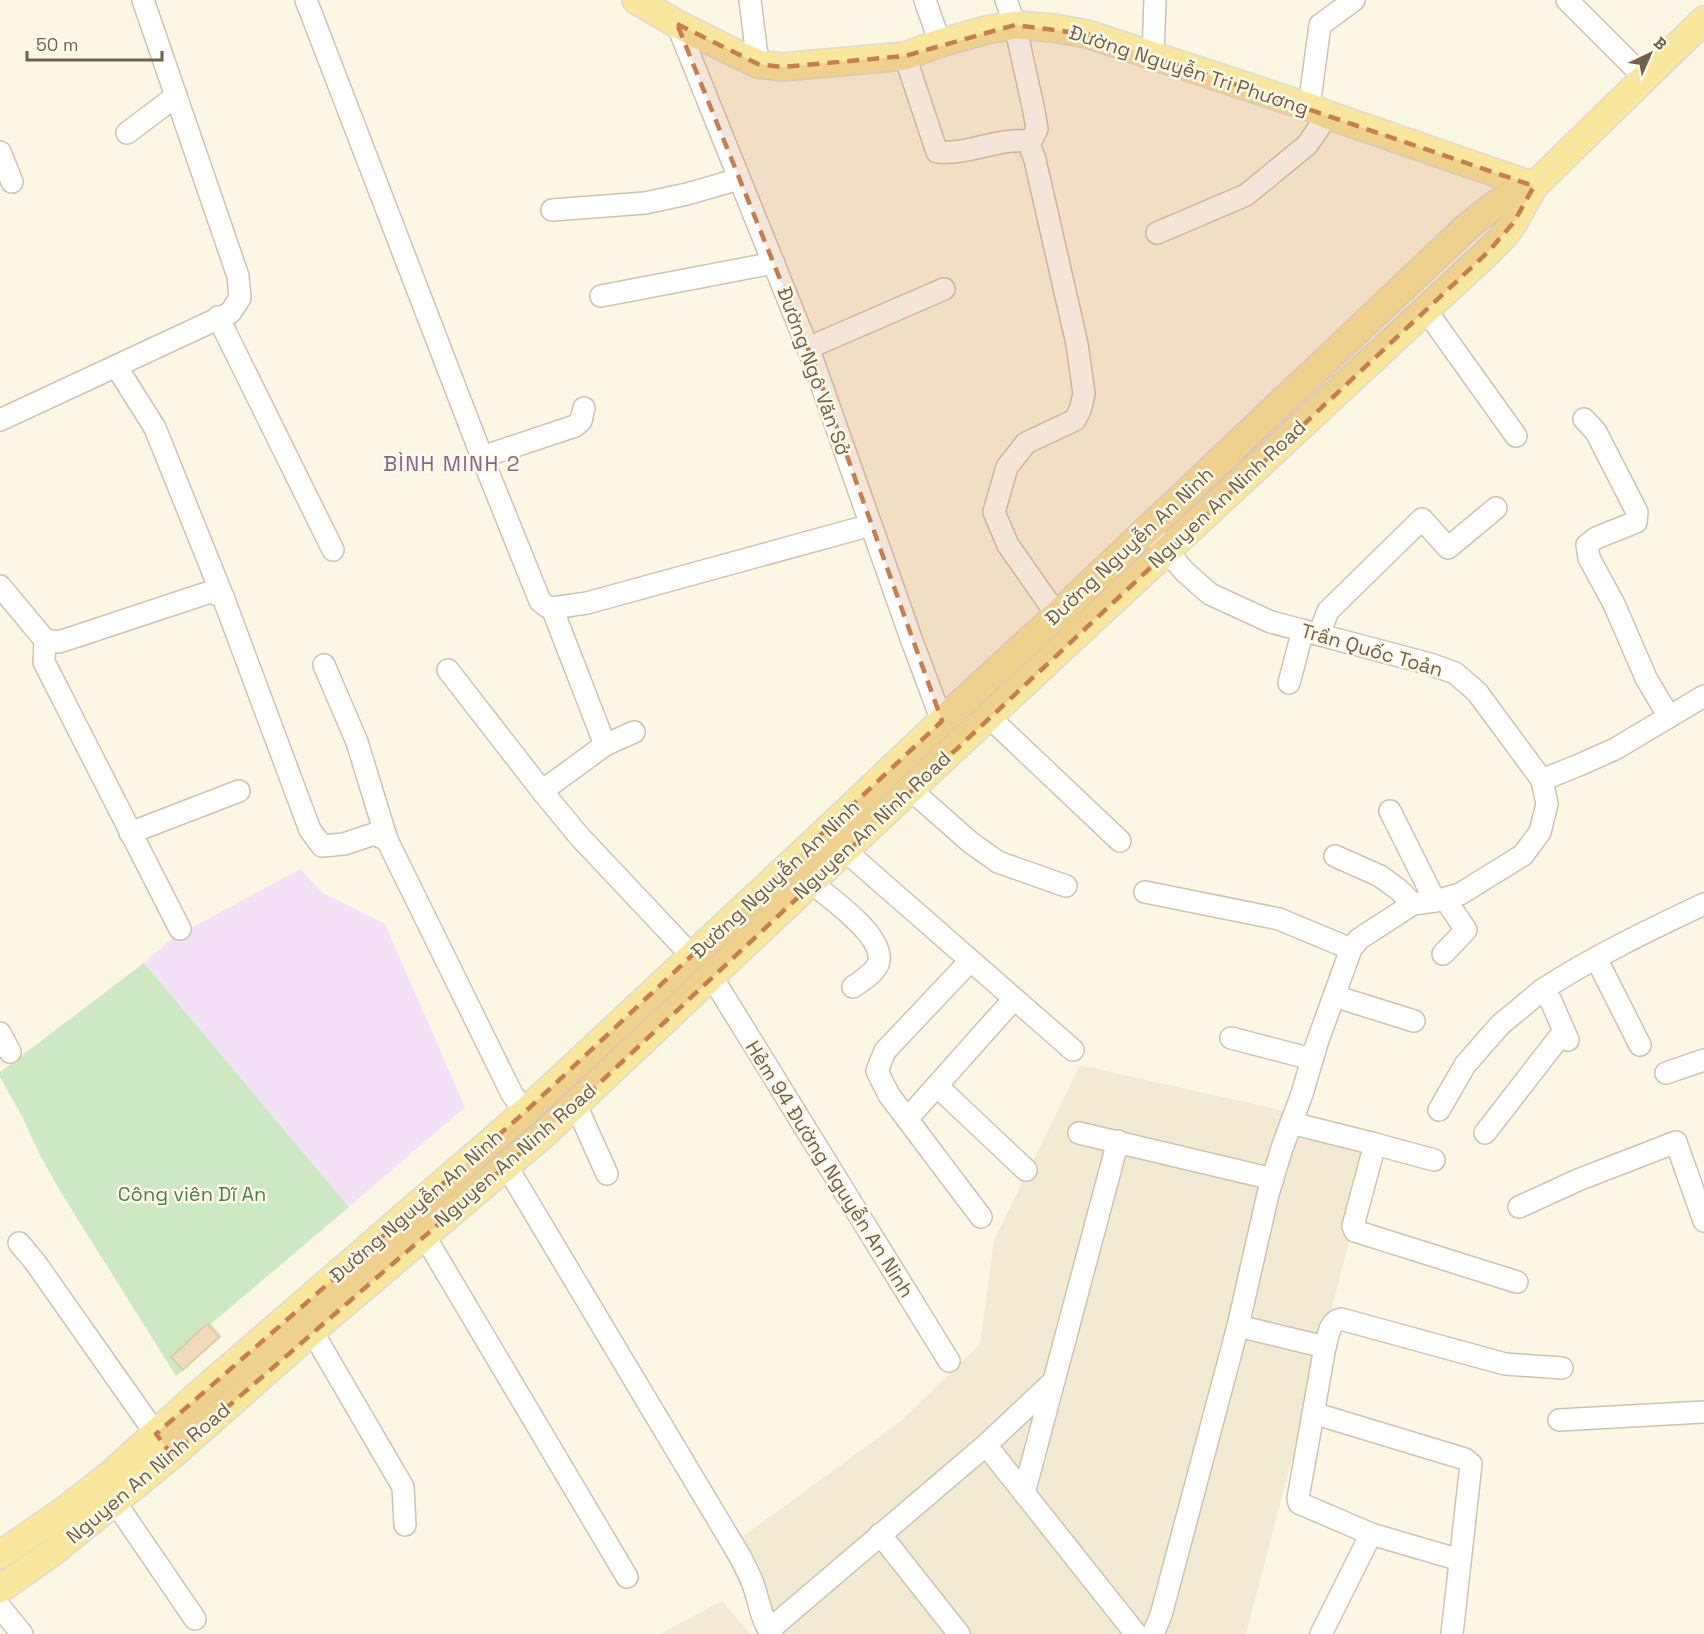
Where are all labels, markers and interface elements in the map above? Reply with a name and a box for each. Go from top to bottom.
street label: Đường Nguyễn Tri Phương [1066,19,1312,121]
scale bar [27,24,162,62]
north arrow [1620,24,1680,84]
text: B [1649,32,1671,55]
text: 50 m [36,33,78,56]
street label: Đường Ngô Văn Sở [771,283,857,459]
street label: Nguyen An Ninh Road [1143,414,1311,574]
district label: BÌNH MINH 2 [383,450,521,477]
street label: Đường Nguyễn An Ninh [1039,461,1219,631]
street label: Trần Quốc Toản [1298,617,1446,683]
street label: Nguyen An Ninh Road [788,745,956,905]
street label: Đường Nguyễn An Ninh [685,794,865,964]
street label: Hẻm 94 Đường Nguyễn An Ninh [740,1036,920,1302]
street label: Nguyen An Ninh Road [429,1077,601,1233]
street label: Đường Nguyễn An Ninh [324,1124,508,1288]
park label: Công viên Dĩ An [118,1181,266,1207]
street label: Nguyen An Ninh Road [61,1397,235,1549]

